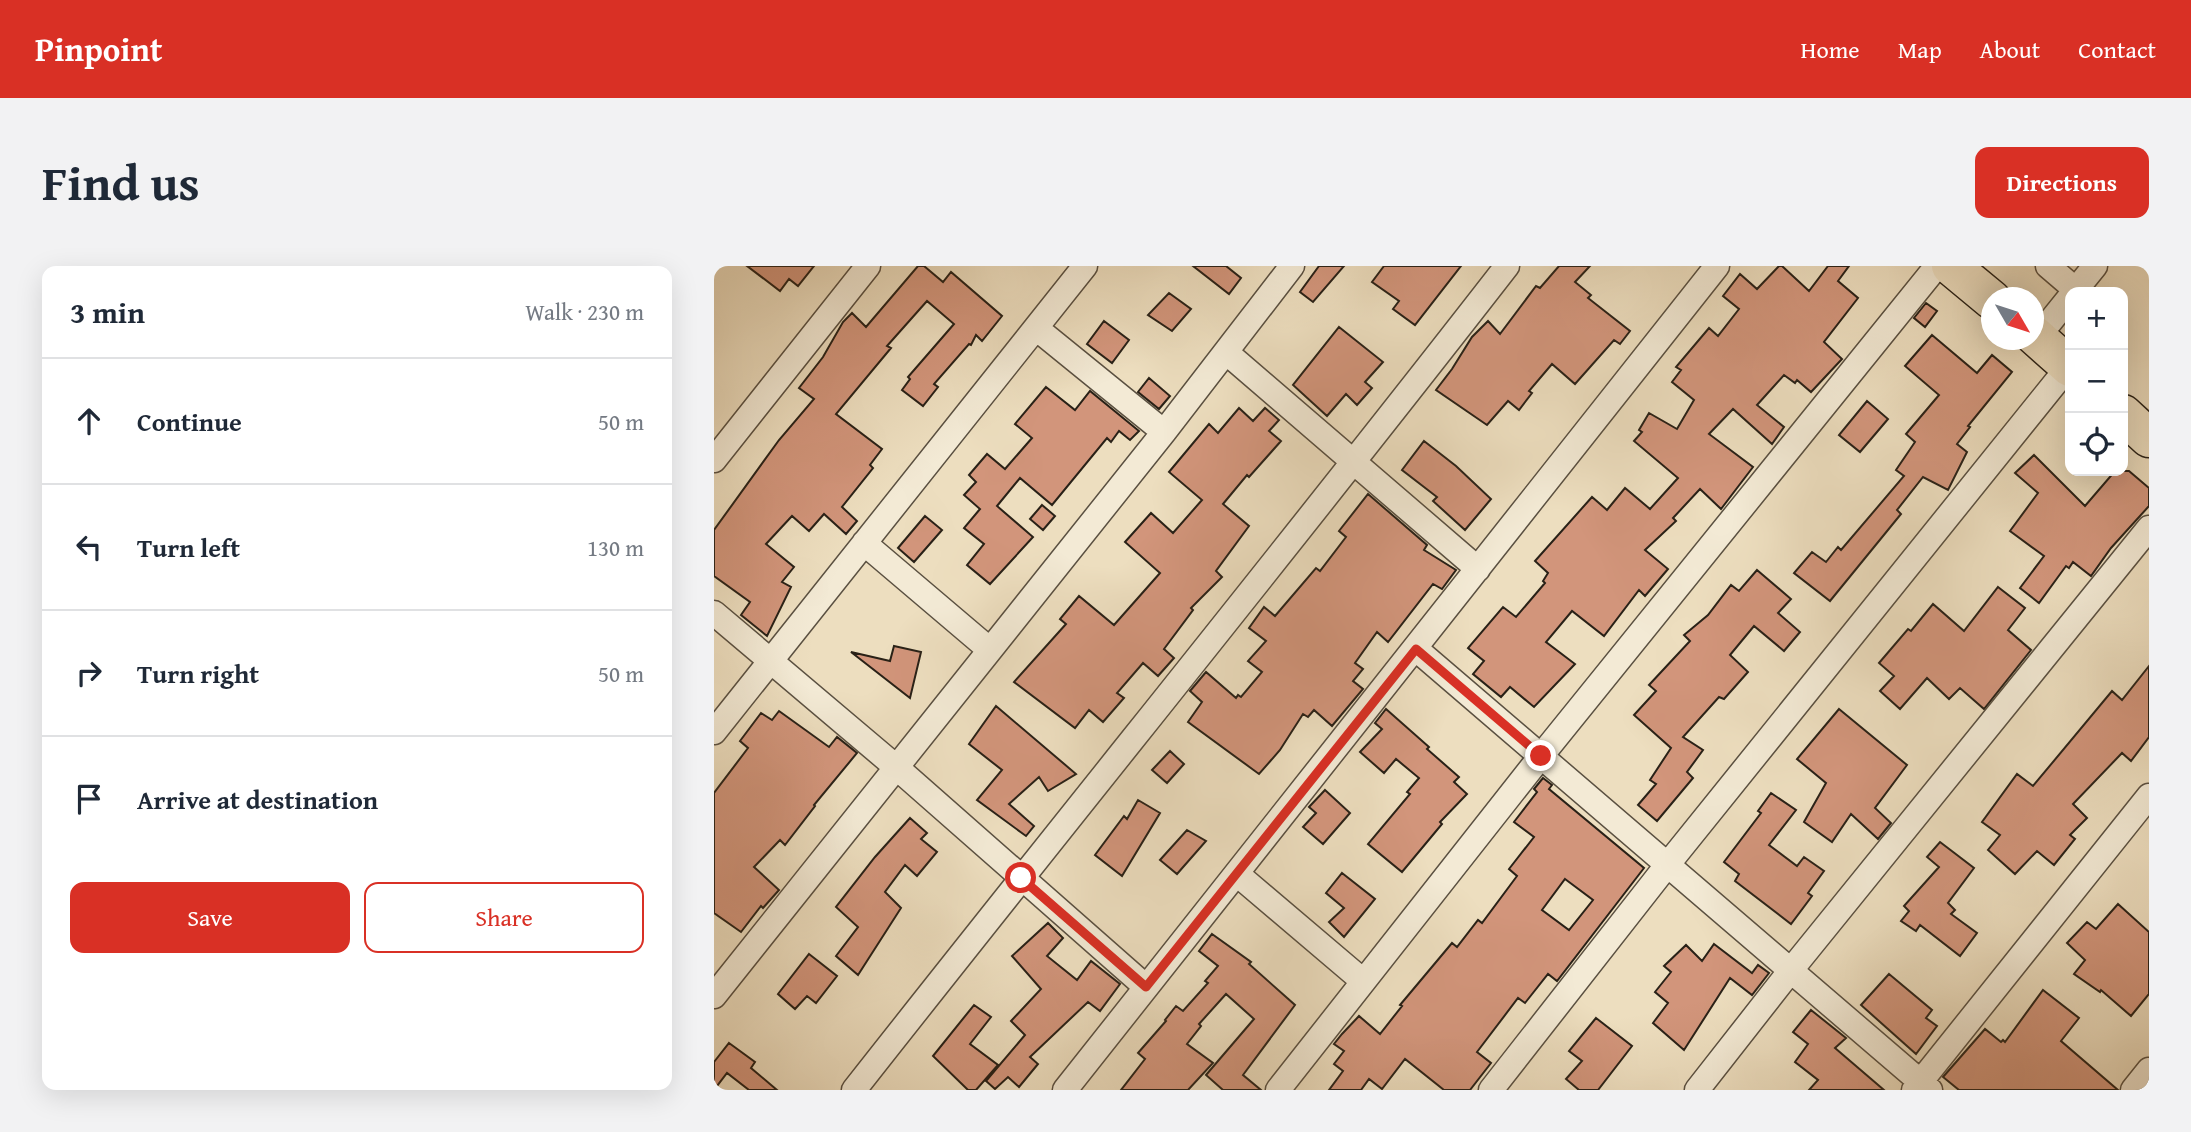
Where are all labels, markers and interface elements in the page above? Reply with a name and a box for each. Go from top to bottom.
text: Pinpoint [35,25,162,73]
text: Home [1801,32,1860,67]
text: Map [1898,32,1942,67]
text: About [1980,32,2040,67]
text: Contact [2078,32,2156,67]
text: Find us [42,146,200,218]
button: Directions [1975,147,2149,218]
north arrow [1981,287,2044,350]
map controls [2065,287,2128,476]
button: + [2065,287,2128,350]
text: 3 min [70,290,145,334]
text: Walk · 230 m [525,295,644,328]
button: − [2065,350,2128,413]
icon: ahead [70,402,108,440]
text: Continue [137,402,242,441]
text: 50 m [598,405,644,438]
button: locate [2065,413,2128,476]
icon: left [70,528,108,566]
text: Turn left [137,528,240,567]
text: 130 m [587,531,644,564]
icon: right [70,654,108,692]
text: Turn right [137,654,259,693]
text: 50 m [598,657,644,690]
route end [1525,740,1556,771]
icon: arrive [70,780,108,818]
text: Arrive at destination [137,780,378,819]
route start [1005,862,1036,893]
button: Save [70,882,350,953]
button: Share [364,882,644,953]

